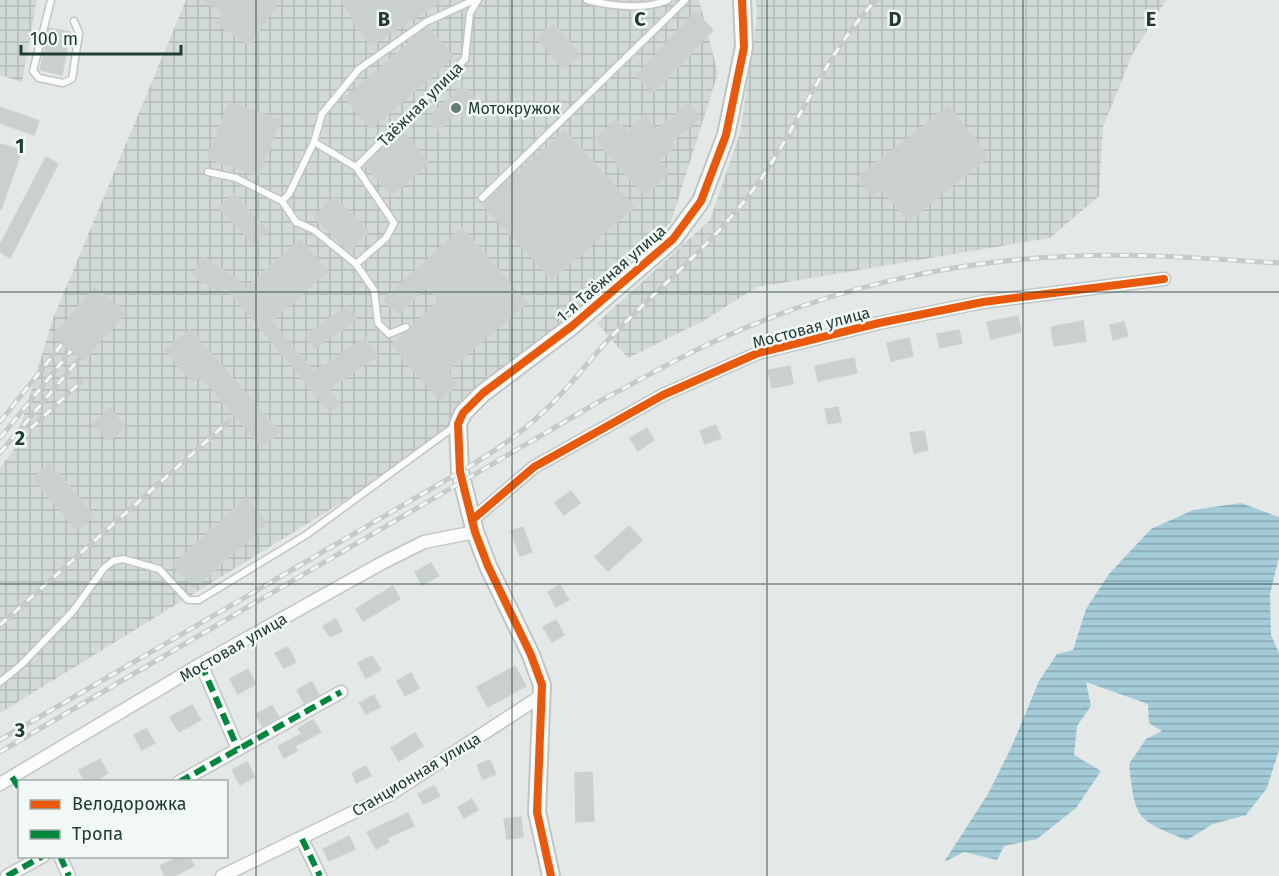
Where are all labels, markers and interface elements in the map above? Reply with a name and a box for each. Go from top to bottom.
text: B [378,7,390,31]
text: C [634,7,646,31]
text: D [888,7,902,31]
text: E [1146,7,1156,31]
scale bar [21,18,182,56]
text: 100 m [30,28,78,50]
street label: Таёжная улица [374,58,467,151]
place label: Мотокружок [468,99,561,118]
marker: Мотокружок [449,101,463,115]
text: 1 [15,134,25,158]
street label: 1-я Таёжная улица [553,221,670,326]
street label: Мостовая улица [750,303,872,352]
text: 2 [15,426,25,450]
street label: Мостовая улица [176,609,290,686]
text: 3 [14,718,25,742]
street label: Станционная улица [349,729,484,820]
legend [18,780,228,858]
text: Велодорожка [72,793,187,815]
text: Тропа [72,823,123,845]

